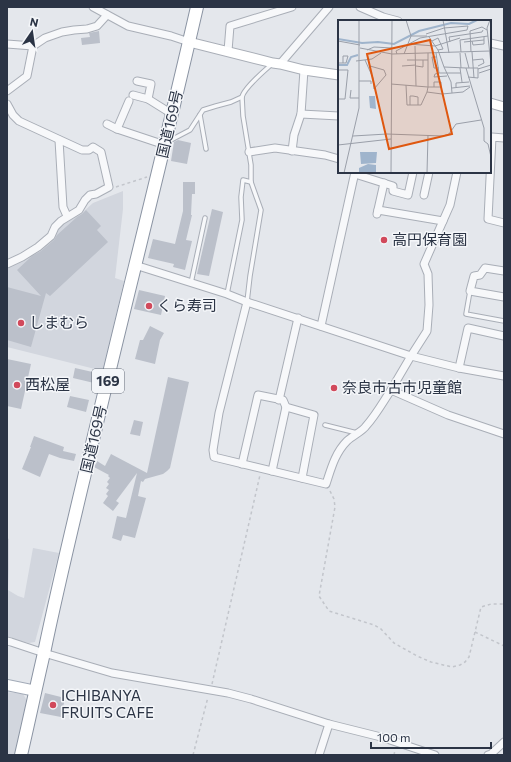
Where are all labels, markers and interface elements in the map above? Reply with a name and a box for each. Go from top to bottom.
north arrow [12,12,52,52]
text: N [29,15,40,29]
inset map [338,20,491,173]
street label: 国道169号 [152,88,186,160]
place label: 高円保育園 [392,230,467,248]
marker: 高円保育園 [379,235,389,245]
place label: くら寿司 [157,296,217,314]
marker: くら寿司 [144,301,154,311]
place label: しまむら [29,313,89,331]
marker: しまむら [16,318,26,328]
road number: 169 [92,369,124,393]
place label: 西松屋 [25,375,70,393]
place label: 奈良市古市児童館 [342,378,462,396]
marker: 西松屋 [12,380,22,390]
marker: 奈良市古市児童館 [329,383,339,393]
street label: 国道169号 [76,403,110,475]
place label: ICHIBANYA FRUITS CAFE [61,686,154,721]
marker: ICHIBANYA FRUITS CAFE [48,700,58,710]
scale bar [371,724,491,750]
text: 100 m [377,730,411,744]

